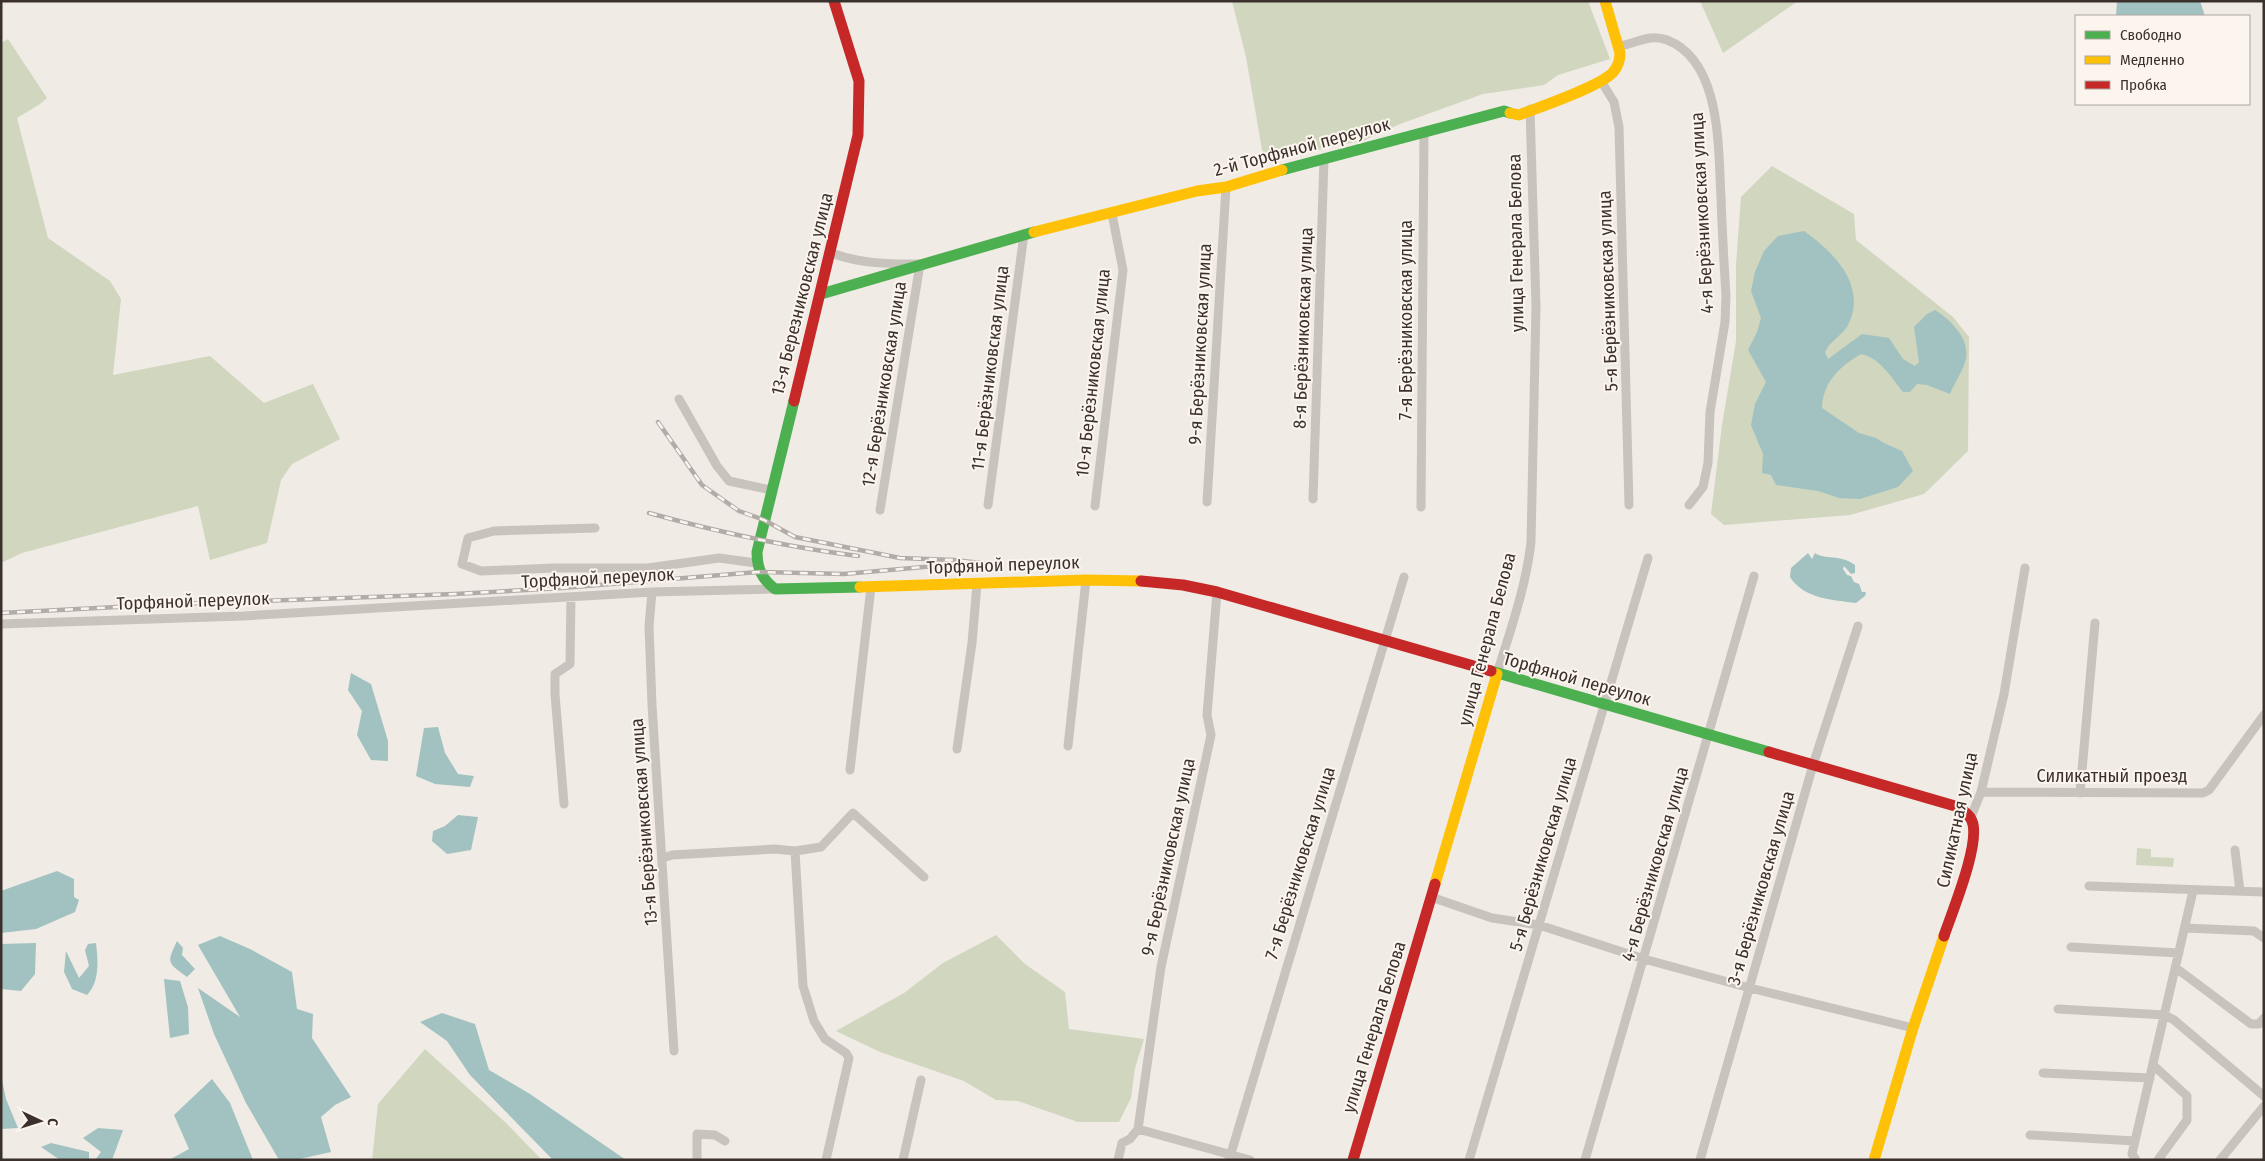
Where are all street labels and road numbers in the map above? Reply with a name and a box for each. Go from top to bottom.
street label: 4-я Берёзниковская улица [1686,112,1718,314]
street label: 2-й Торфяной переулок [1211,113,1393,181]
street label: улица Генерала Белова [1503,154,1529,332]
street label: 13-я Березниковская улица [766,190,838,398]
street label: 5-я Берёзниковская улица [1593,190,1623,392]
street label: 7-я Берёзниковская улица [1395,220,1417,420]
street label: 8-я Берёзниковская улица [1288,227,1318,429]
street label: 9-я Берёзниковская улица [1184,243,1216,445]
street label: 11-я Берёзниковская улица [966,264,1014,472]
street label: 10-я Берёзниковская улица [1071,268,1115,478]
street label: 12-я Берёзниковская улица [857,279,911,488]
street label: улица Генерала Белова [1453,550,1521,728]
street label: Торфяной переулок [926,551,1080,579]
street label: Торфяной переулок [521,563,676,593]
street label: Торфяной переулок [116,587,270,615]
street label: Торфяной переулок [1500,647,1654,711]
street label: 13-я Берёзниковская улица [626,717,662,927]
street label: Силикатная улица [1932,750,1982,890]
street label: 5-я Берёзниковская улица [1505,754,1581,954]
street label: 9-я Берёзниковская улица [1136,756,1200,958]
street label: 7-я Берёзниковская улица [1260,764,1340,962]
street label: 4-я Берёзниковская улица [1617,764,1693,964]
street label: Силикатный проезд [2037,765,2187,787]
street label: 3-я Берёзниковская улица [1723,788,1799,988]
street label: улица Генерала Белова [1337,938,1411,1115]

